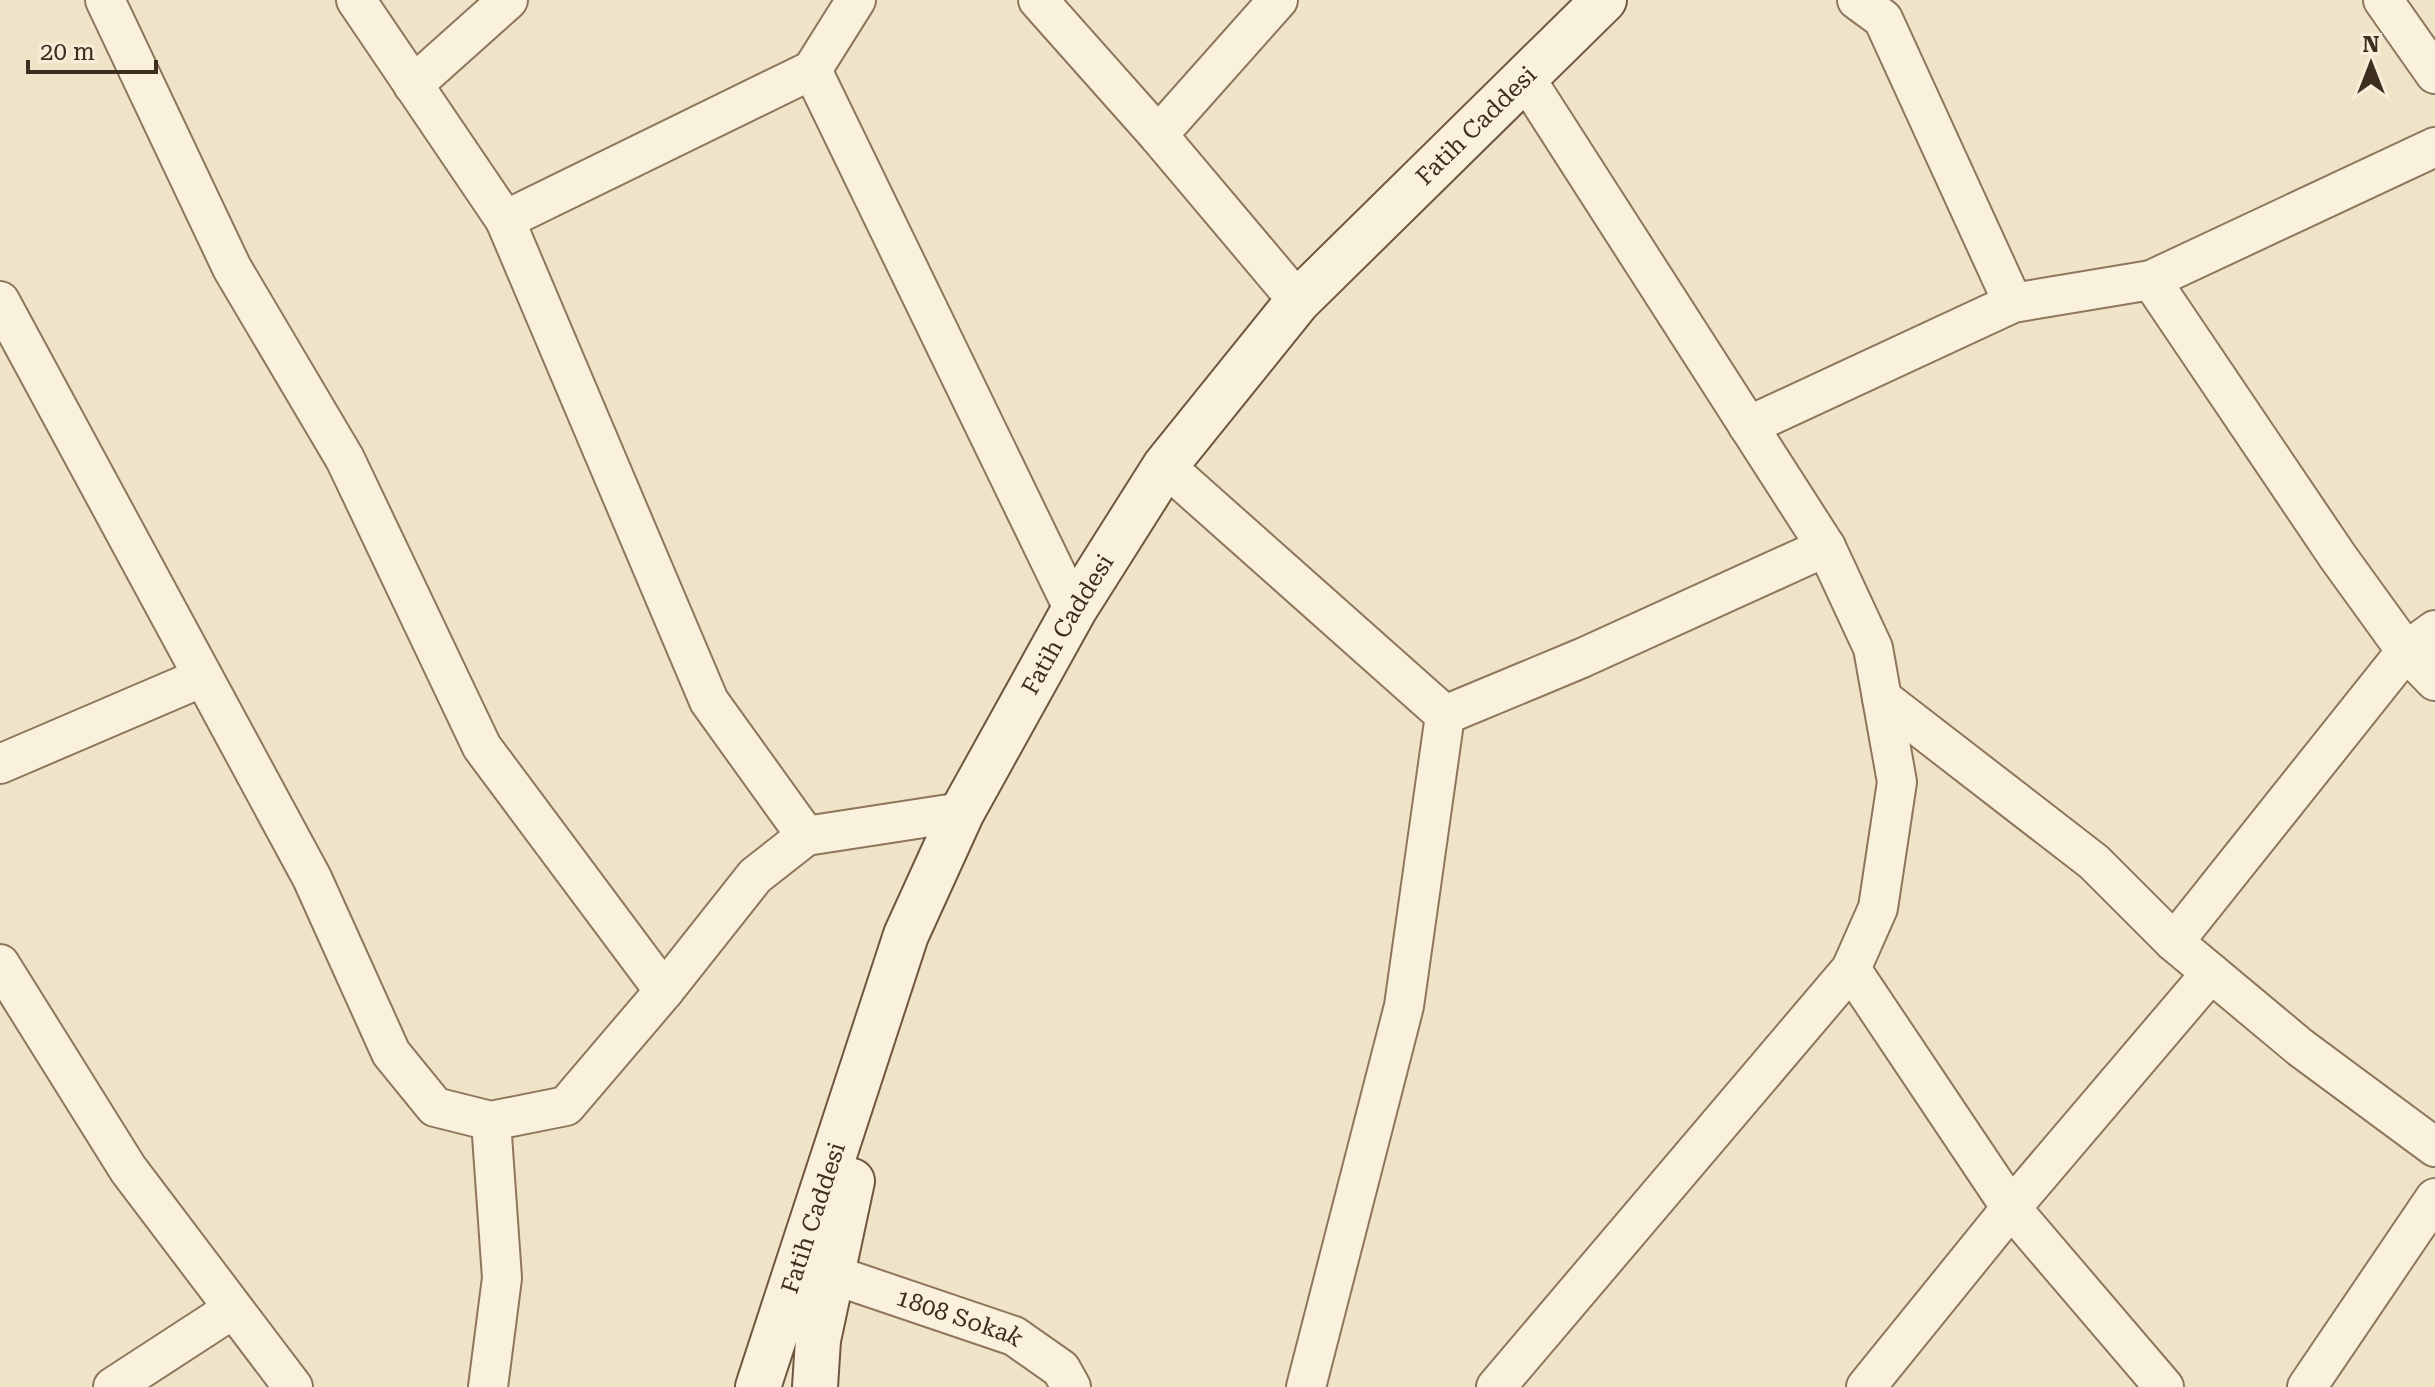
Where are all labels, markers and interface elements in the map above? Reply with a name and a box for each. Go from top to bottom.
scale bar [28,24,156,74]
north arrow [2331,24,2411,104]
text: N [2363,32,2380,57]
text: 20 m [40,38,95,66]
street label: Fatih Caddesi [1410,60,1542,191]
street label: Fatih Caddesi [1016,549,1120,699]
street label: Fatih Caddesi [776,1138,851,1297]
street label: 1808 Sokak [893,1283,1029,1353]

